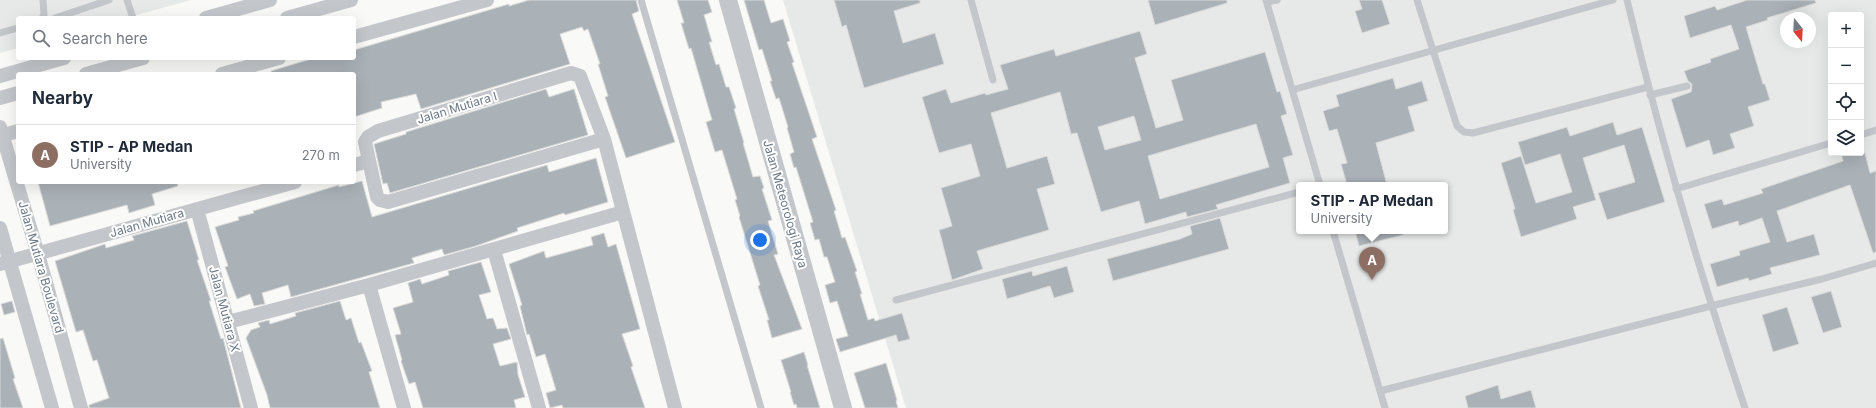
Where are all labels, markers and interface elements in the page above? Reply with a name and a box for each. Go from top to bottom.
north arrow [1780,12,1816,48]
map controls [1828,12,1864,156]
button: + [1828,12,1864,48]
search box [16,16,356,60]
icon: search [30,27,52,49]
text: Search here [62,29,148,48]
button: − [1828,48,1864,84]
button: locate [1828,84,1864,120]
text: Nearby [32,88,93,108]
street label: Jalan Mutiara I [415,88,499,127]
button: layers [1828,120,1864,156]
text: STIP - AP Medan [70,137,193,156]
street label: Jalan Meteorologi Raya [760,138,811,270]
text: A [40,147,50,163]
text: 270 m [302,147,340,163]
text: University [70,156,132,172]
popup [1296,182,1448,234]
text: STIP - AP Medan [1311,191,1433,210]
street label: Jalan Mutiara Boulevard [15,199,68,335]
street label: Jalan Mutiara [108,205,186,240]
text: University [1311,210,1372,226]
your location [750,230,770,250]
pin: A [1359,247,1385,280]
street label: Jalan Mutiara X [206,264,243,353]

